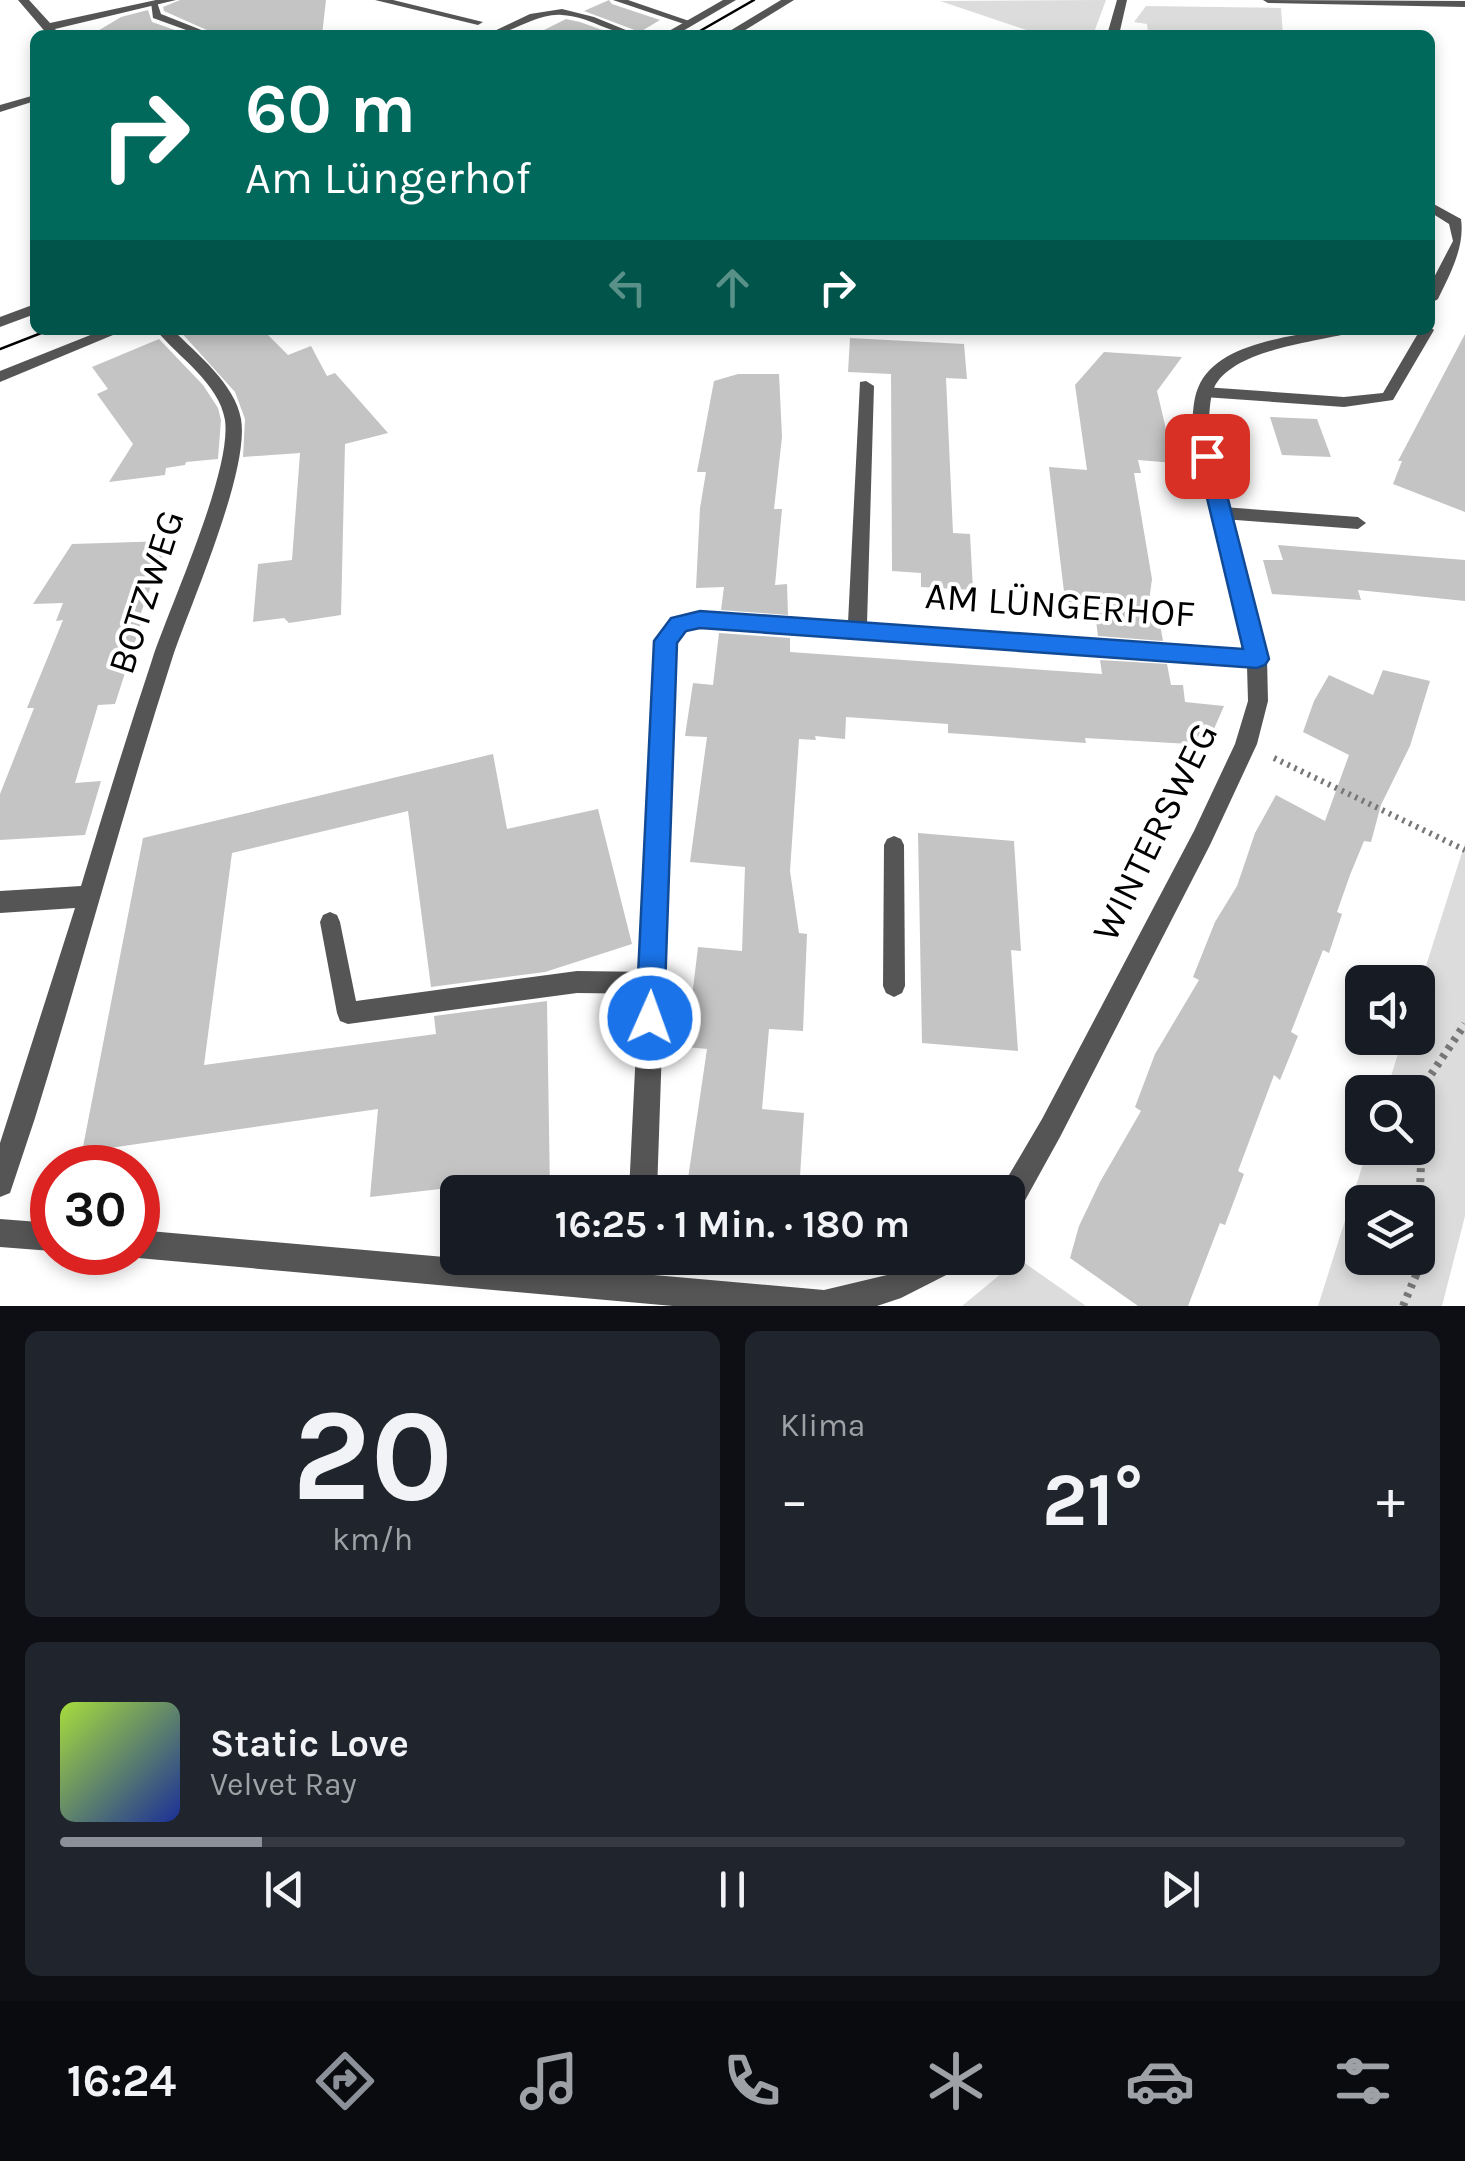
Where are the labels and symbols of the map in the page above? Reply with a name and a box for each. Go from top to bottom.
pin [1165,414,1250,499]
street label: BOTZWEG [98,504,194,680]
street label: AM LÜNGERHOF [923,573,1197,637]
street label: WINTERSWEG [1083,716,1227,948]
position arrow [598,966,702,1070]
speed limit sign: 30 [30,1145,160,1275]

